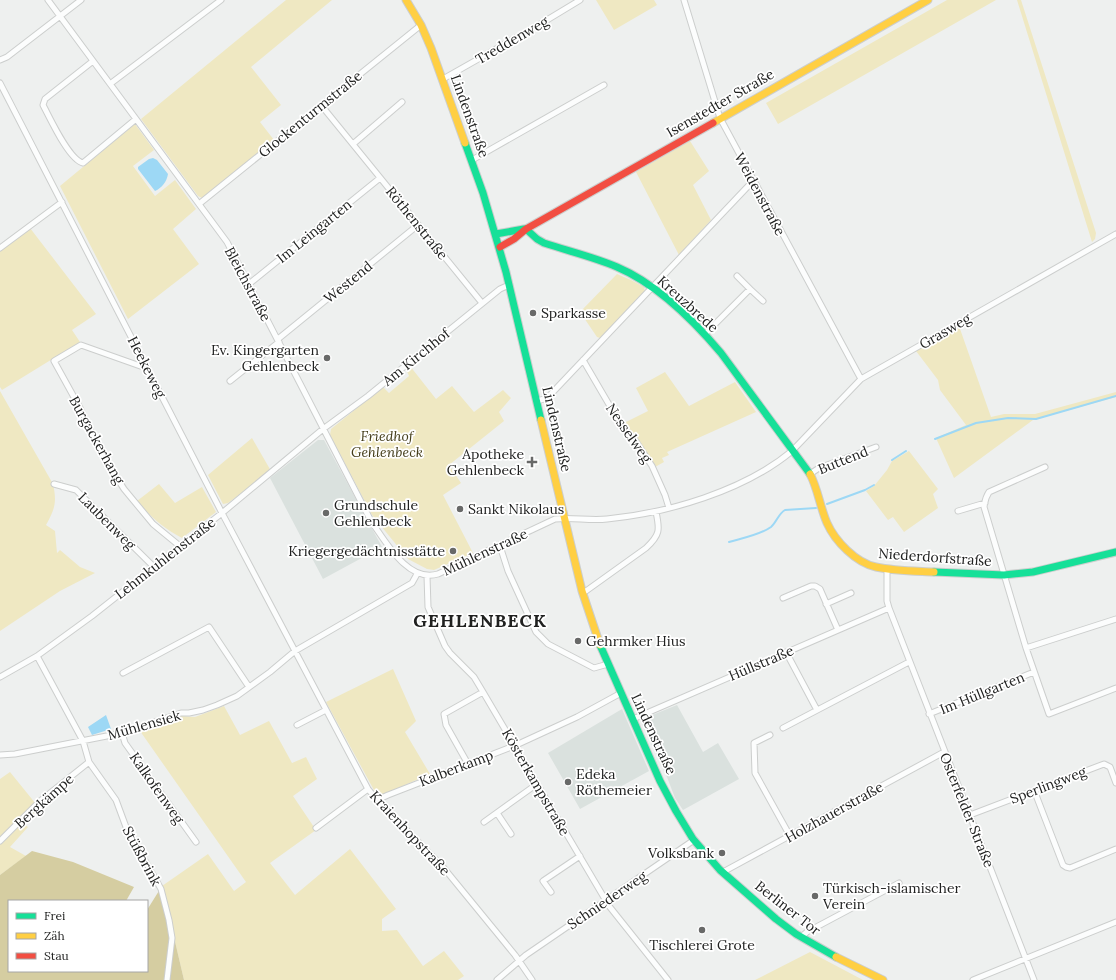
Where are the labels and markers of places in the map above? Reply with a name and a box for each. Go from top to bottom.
place label: Sparkasse [541,304,606,322]
marker: Sparkasse [528,308,538,318]
place label: Ev. Kingergarten Gehlenbeck [211,341,320,375]
marker: Ev. Kingergarten Gehlenbeck [322,353,332,363]
place label: Apotheke Gehlenbeck [447,445,524,479]
marker: Apotheke Gehlenbeck [527,457,537,467]
place label: Grundschule Gehlenbeck [334,496,418,530]
place label: Sankt Nikolaus [468,500,564,518]
marker: Sankt Nikolaus [455,504,465,514]
marker: Grundschule Gehlenbeck [321,508,331,518]
place label: Kriegergedächtnisstätte [288,542,445,560]
marker: Kriegergedächtnisstätte [448,546,458,556]
place label: Gehrmker Hius [586,632,686,650]
marker: Gehrmker Hius [573,636,583,646]
place label: Edeka Röthemeier [576,765,652,799]
marker: Edeka Röthemeier [563,777,573,787]
place label: Volksbank [647,844,714,862]
marker: Volksbank [717,848,727,858]
place label: Türkisch-islamischer Verein [822,879,961,913]
marker: Türkisch-islamischer Verein [810,891,820,901]
marker: Tischlerei Grote [697,925,707,935]
place label: Tischlerei Grote [649,936,755,954]

